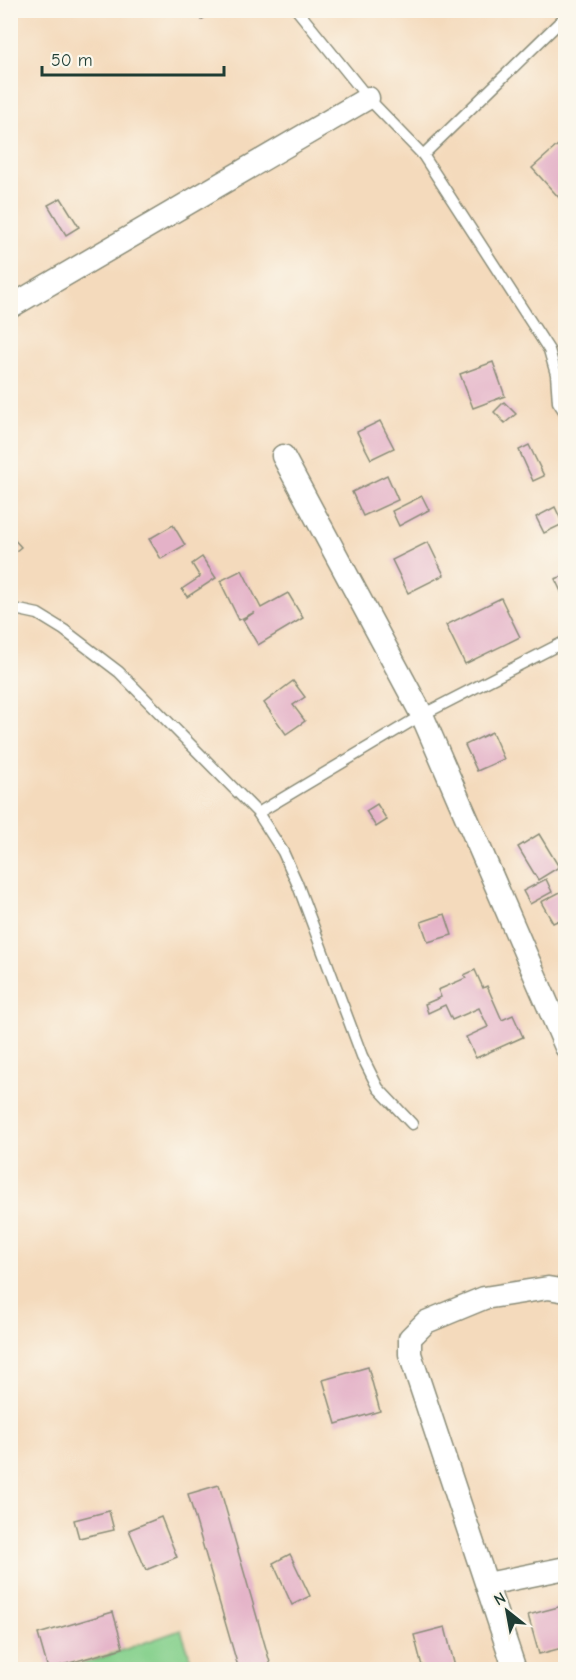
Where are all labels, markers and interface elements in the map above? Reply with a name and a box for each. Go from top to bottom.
scale bar [42,39,224,77]
text: 50 m [51,50,93,71]
north arrow [477,1581,537,1641]
text: N [491,1589,509,1609]

